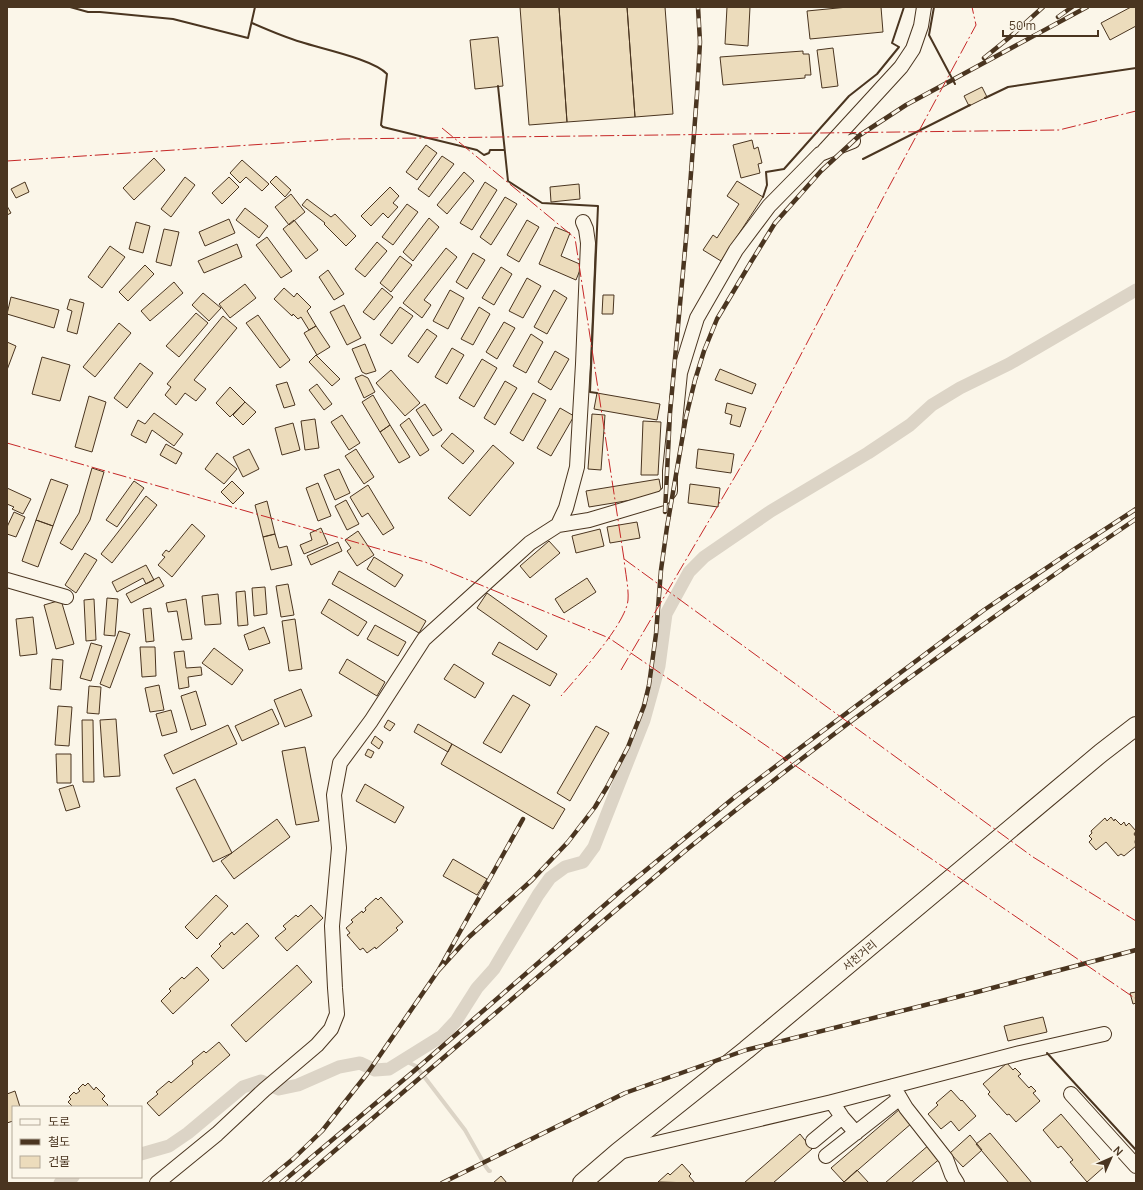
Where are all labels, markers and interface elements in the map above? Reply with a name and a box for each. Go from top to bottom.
scale bar [1003,12,1098,38]
text: 50 m [1009,17,1036,34]
street label: 서천거리 [839,936,879,974]
legend [12,1106,142,1178]
text: 도로 [48,1113,70,1130]
text: 철도 [48,1133,70,1150]
north arrow [1091,1138,1131,1178]
text: N [1110,1142,1127,1159]
text: 건물 [48,1153,70,1170]

